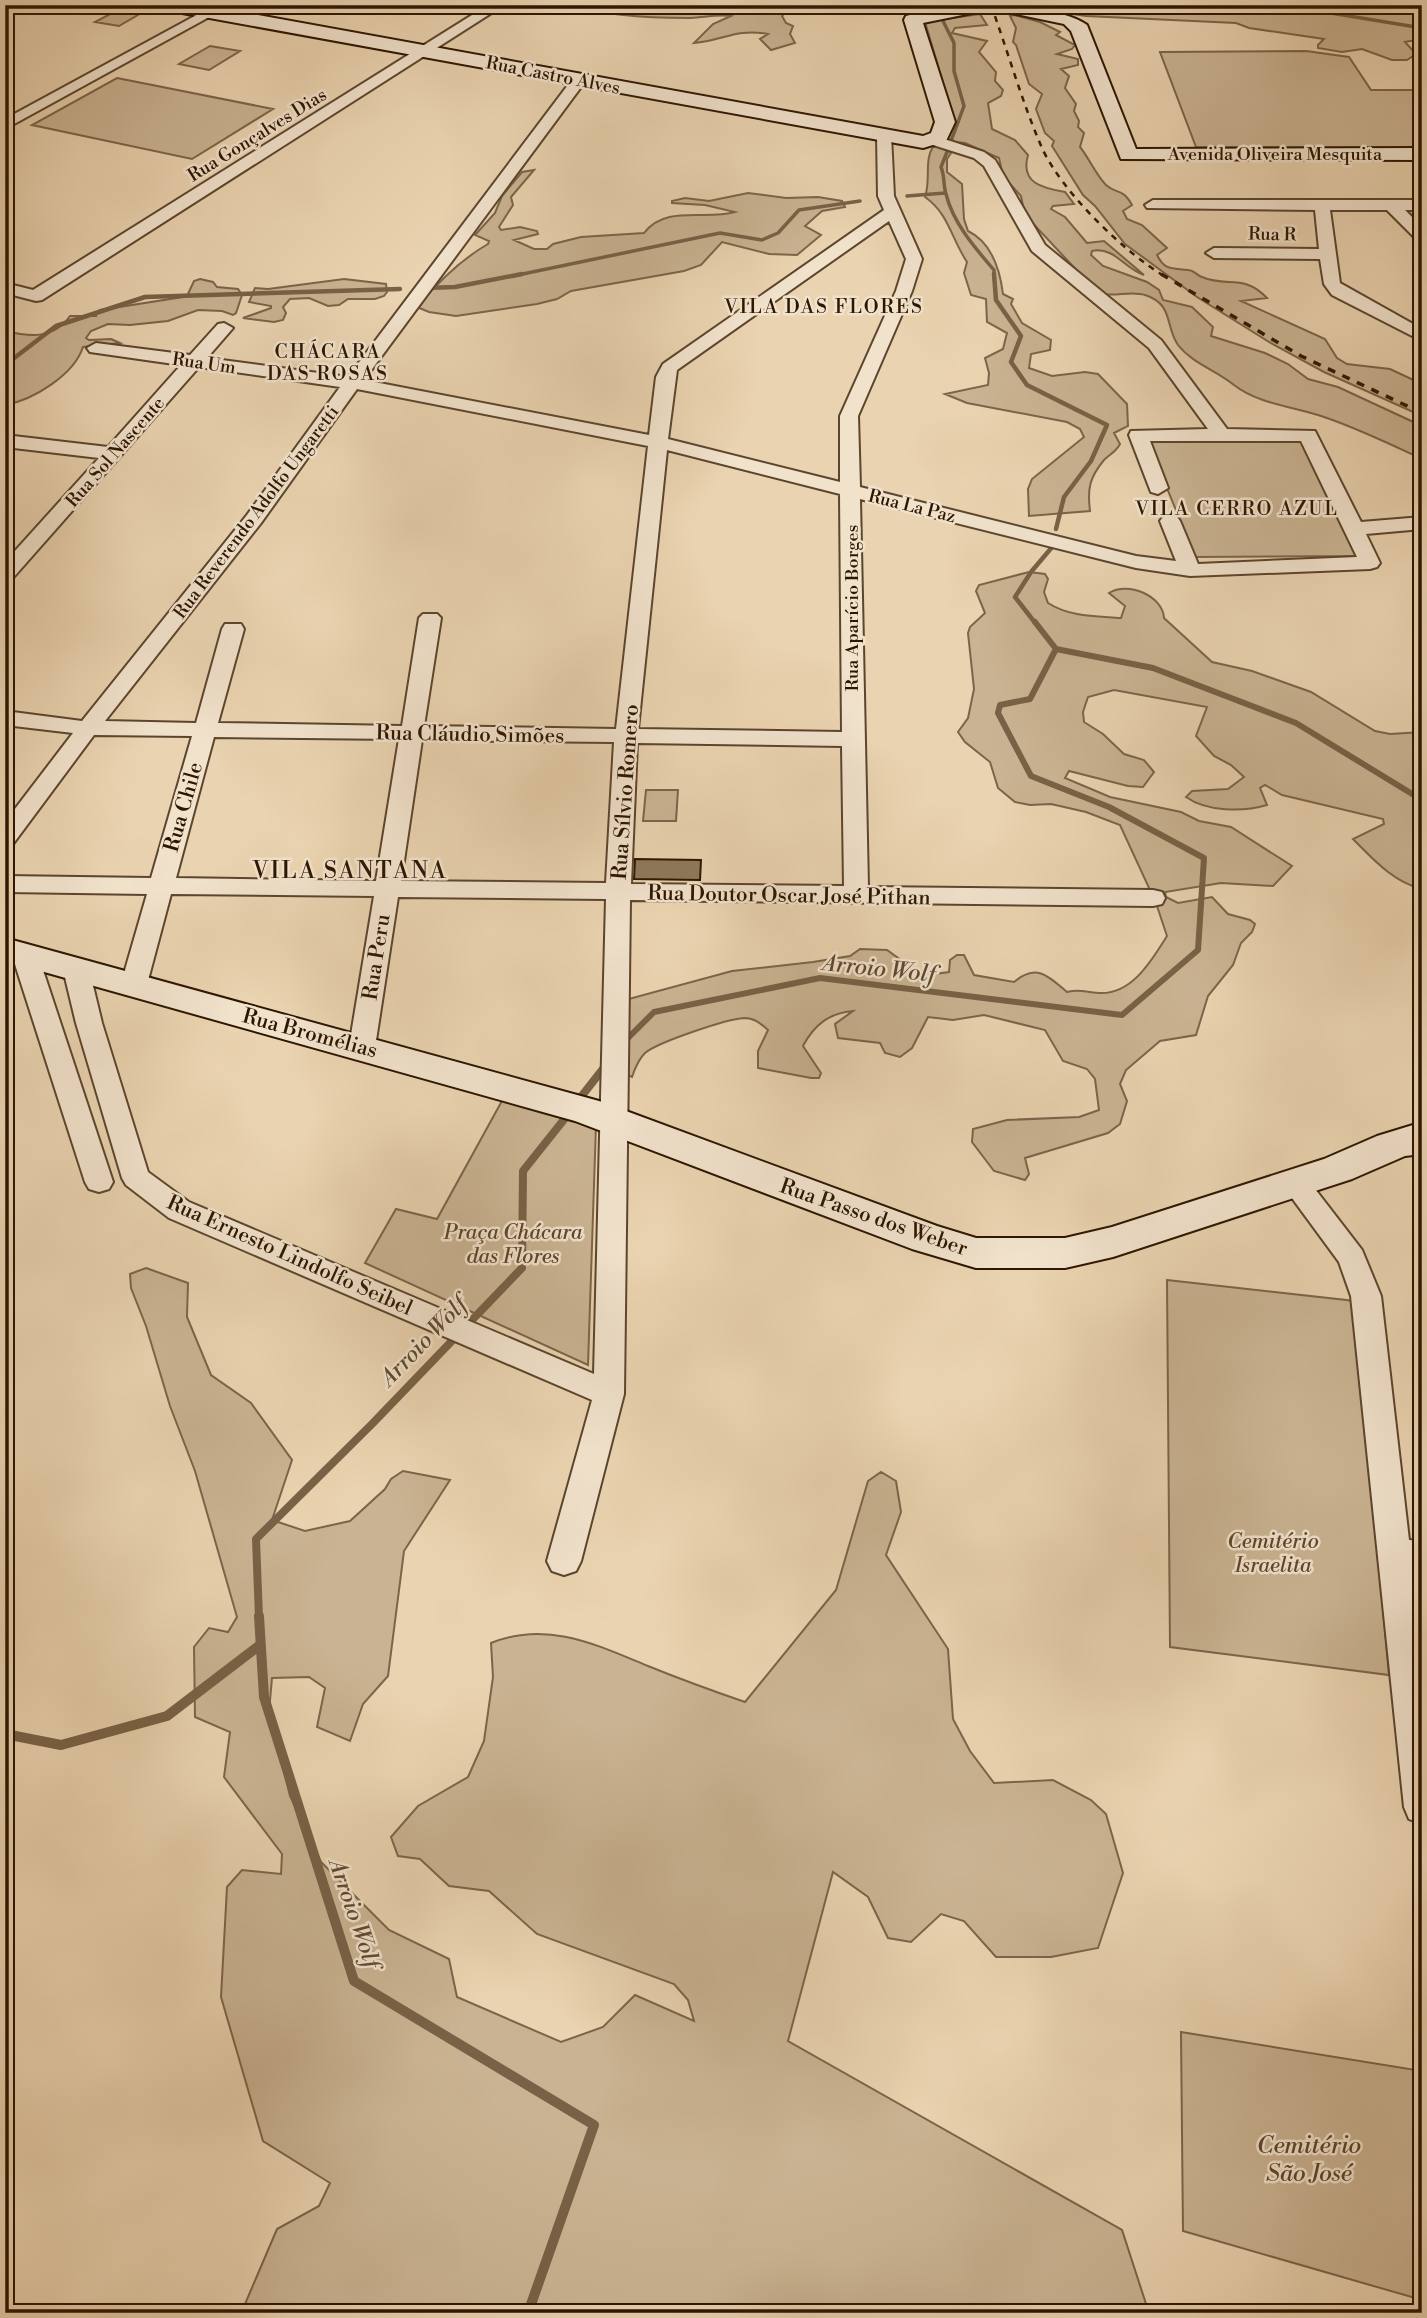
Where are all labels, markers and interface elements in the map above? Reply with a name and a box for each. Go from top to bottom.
street label: Rua Castro Alves [484,51,622,100]
street label: Rua Gonçalves Dias [184,83,331,187]
street label: Avenida Oliveira Mesquita [1167,143,1383,166]
street label: Rua R [1248,223,1297,246]
district label: VILA DAS FLORES [723,295,924,319]
district label: CHÁCARA DAS ROSAS [267,339,389,386]
street label: Rua Um [171,348,238,379]
street label: Rua Sol Nascente [61,392,170,512]
street label: Rua Reverendo Adolfo Ungaretti [169,401,344,624]
street label: Rua La Paz [866,485,958,528]
district label: VILA CERRO AZUL [1134,497,1339,521]
street label: Rua Aparício Borges [841,524,864,691]
street label: Rua Sílvio Romero [607,703,645,881]
street label: Rua Cláudio Simões [375,720,565,750]
street label: Rua Chile [159,759,209,855]
district label: VILA SANTANA [251,857,448,885]
street label: Rua Doutor Oscar José Pithan [647,881,931,911]
street label: Rua Peru [357,912,397,1002]
water label: Arroio Wolf [818,949,942,989]
street label: Rua Bromélias [239,1003,380,1064]
street label: Rua Passo dos Weber [776,1174,971,1262]
street label: Rua Ernesto Lindolfo Seibel [163,1190,416,1322]
park label: Praça Chácara das Flores [443,1220,583,1270]
water label: Arroio Wolf [372,1287,477,1394]
park label: Cemitério Israelita [1227,1529,1319,1579]
water label: Arroio Wolf [321,1852,388,1977]
park label: Cemitério São José [1257,2131,1361,2189]

